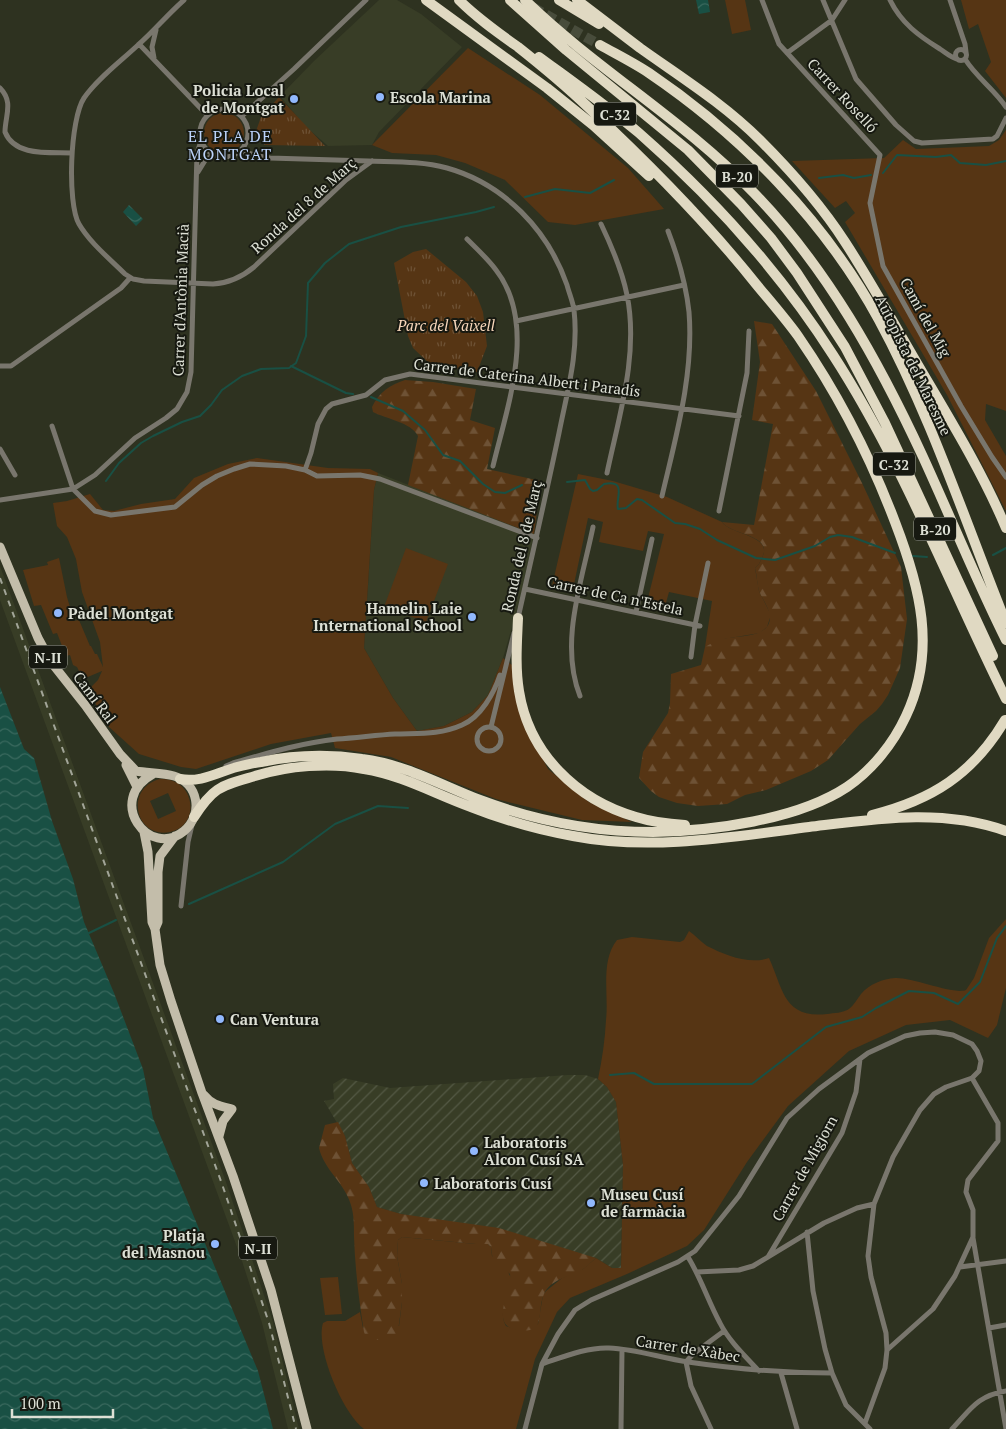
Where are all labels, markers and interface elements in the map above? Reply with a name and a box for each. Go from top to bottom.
street label: Carrer Roselló [803,54,883,136]
place label: Policia Local de Montgat [193,80,284,117]
place label: Escola Marina [390,87,492,107]
marker: Escola Marina [374,91,386,103]
marker: Policia Local de Montgat [288,93,300,105]
road number: C-32 [594,102,636,126]
district label: EL PLA DE MONTGAT [188,125,272,165]
street label: Ronda del 8 de Març [246,153,360,257]
road number: B-20 [716,165,758,188]
street label: Carrer d'Antònia Macià [167,223,193,377]
street label: Camí del Mig [896,274,957,361]
street label: Autopista del Maresme [871,291,957,439]
park label: Parc del Vaixell [396,315,496,335]
street label: Carrer de Caterina Albert i Paradís [412,353,642,401]
road number: C-32 [873,452,915,476]
street label: Ronda del 8 de Març [496,478,546,614]
road number: B-20 [914,518,956,540]
street label: Carrer de Ca n'Estela [545,571,685,619]
place label: Hamelin Laie International School [313,598,462,635]
place label: Pàdel Montgat [68,603,173,623]
marker: Pàdel Montgat [52,607,64,619]
marker: Hamelin Laie International School [466,611,478,623]
road number: N-II [29,646,67,669]
street label: Camí Ral [69,667,121,727]
place label: Can Ventura [230,1009,320,1029]
marker: Can Ventura [214,1013,226,1025]
street label: Carrer de Migjorn [767,1112,841,1224]
place label: Laboratoris Alcon Cusí SA [484,1132,584,1169]
marker: Laboratoris Alcon Cusí SA [468,1145,480,1157]
place label: Laboratoris Cusí [434,1173,552,1193]
marker: Laboratoris Cusí [418,1177,430,1189]
place label: Museu Cusí de farmàcia [601,1184,686,1221]
marker: Museu Cusí de farmàcia [585,1197,597,1209]
place label: Platja del Masnou [122,1225,206,1262]
road number: N-II [239,1236,277,1260]
marker: Platja del Masnou [209,1238,221,1250]
street label: Carrer de Xàbec [634,1330,742,1366]
scale bar [12,1386,114,1418]
text: 100 m [20,1393,61,1413]

